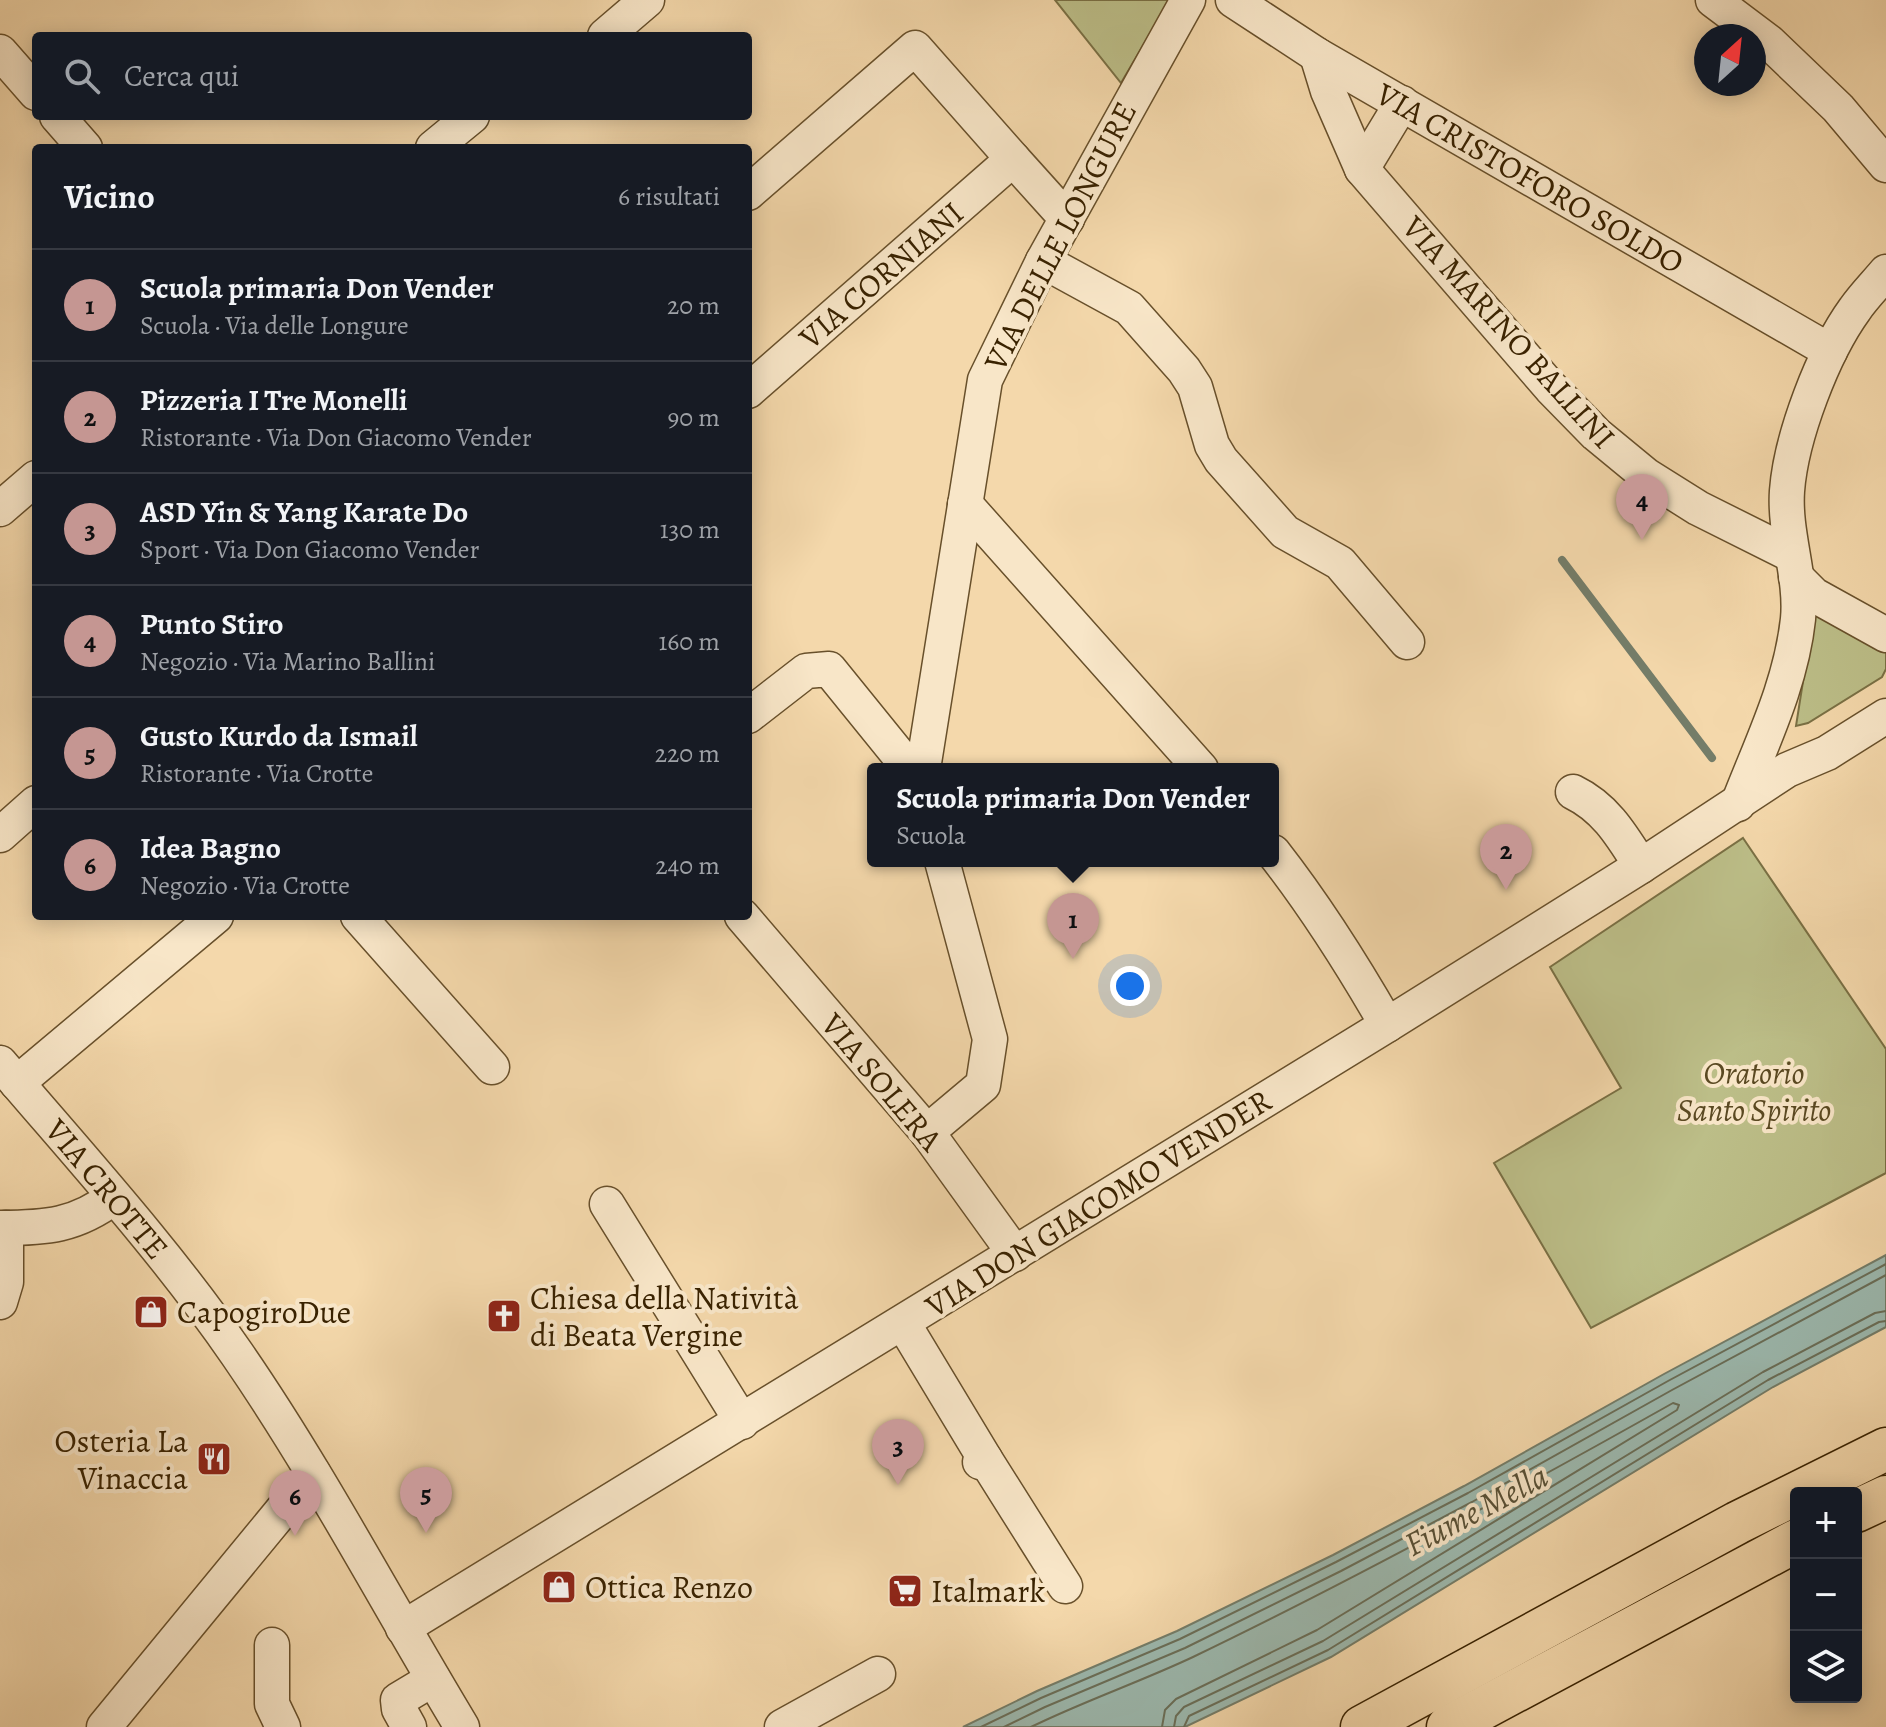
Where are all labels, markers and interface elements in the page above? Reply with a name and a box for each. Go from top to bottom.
north arrow [1694,24,1766,96]
search box [32,32,752,120]
icon: search [60,54,104,98]
text: Cerca qui [124,56,239,96]
street label: VIA CRISTOFORO SOLDO [1367,71,1692,284]
street label: VIA DELLE LONGURE [973,94,1147,379]
text: Vicino [64,173,155,220]
text: 6 risultati [618,179,720,214]
street label: VIA CORNIANI [789,191,973,359]
street label: VIA MARINO BALLINI [1392,205,1625,458]
text: Scuola primaria Don Vender [140,268,494,308]
text: 1 [85,288,95,323]
text: 20 m [667,288,720,323]
text: Scuola · Via delle Longure [140,308,409,343]
text: Pizzeria I Tre Monelli [140,380,407,420]
text: 2 [84,400,96,435]
text: 90 m [668,400,720,435]
text: Ristorante · Via Don Giacomo Vender [140,420,532,455]
pin: 4 [1616,474,1668,540]
text: ASD Yin & Yang Karate Do [140,492,468,532]
text: 3 [84,512,96,547]
text: 130 m [660,512,720,547]
text: Sport · Via Don Giacomo Vender [140,532,479,567]
text: Punto Stiro [140,604,284,644]
text: 4 [84,624,96,659]
text: 160 m [658,624,720,659]
text: Negozio · Via Marino Ballini [140,644,435,679]
text: Gusto Kurdo da Ismail [140,716,418,756]
text: 5 [84,736,96,771]
text: 220 m [655,736,720,771]
text: Ristorante · Via Crotte [140,756,373,791]
popup [867,763,1279,867]
text: Scuola primaria Don Vender [896,778,1250,818]
text: Scuola [896,818,966,853]
pin: 2 [1480,824,1532,890]
text: Idea Bagno [140,828,281,868]
text: 6 [84,848,96,883]
text: 240 m [655,848,720,883]
text: Negozio · Via Crotte [140,868,350,903]
pin: 1 [1047,893,1099,959]
your location [1110,966,1150,1006]
street label: VIA SOLERA [811,1003,954,1161]
park label: Oratorio Santo Spirito [1677,1051,1831,1132]
street label: VIA DON GIACOMO VENDER [916,1078,1280,1328]
street label: VIA CROTTE [35,1109,179,1269]
place label: Chiesa della Natività di Beata Vergine [530,1276,799,1357]
place label: CapogiroDue [177,1290,351,1334]
shop icon: CapogiroDue [132,1293,170,1331]
church icon: Chiesa della Natività di Beata Vergine [485,1297,523,1335]
place label: Osteria La Vinaccia [54,1419,188,1500]
pin: 3 [872,1419,924,1485]
restaurant icon: Osteria La Vinaccia [195,1440,233,1478]
water label: Fiume Mella [1396,1453,1556,1567]
pin: 5 [400,1467,452,1533]
pin: 6 [269,1470,321,1536]
map controls [1790,1487,1862,1703]
button: + [1790,1487,1862,1559]
button: − [1790,1559,1862,1631]
place label: Ottica Renzo [585,1565,753,1609]
shop icon: Ottica Renzo [540,1568,578,1606]
place label: Italmark [931,1569,1046,1613]
supermarket icon: Italmark [886,1572,924,1610]
button: layers [1790,1631,1862,1703]

